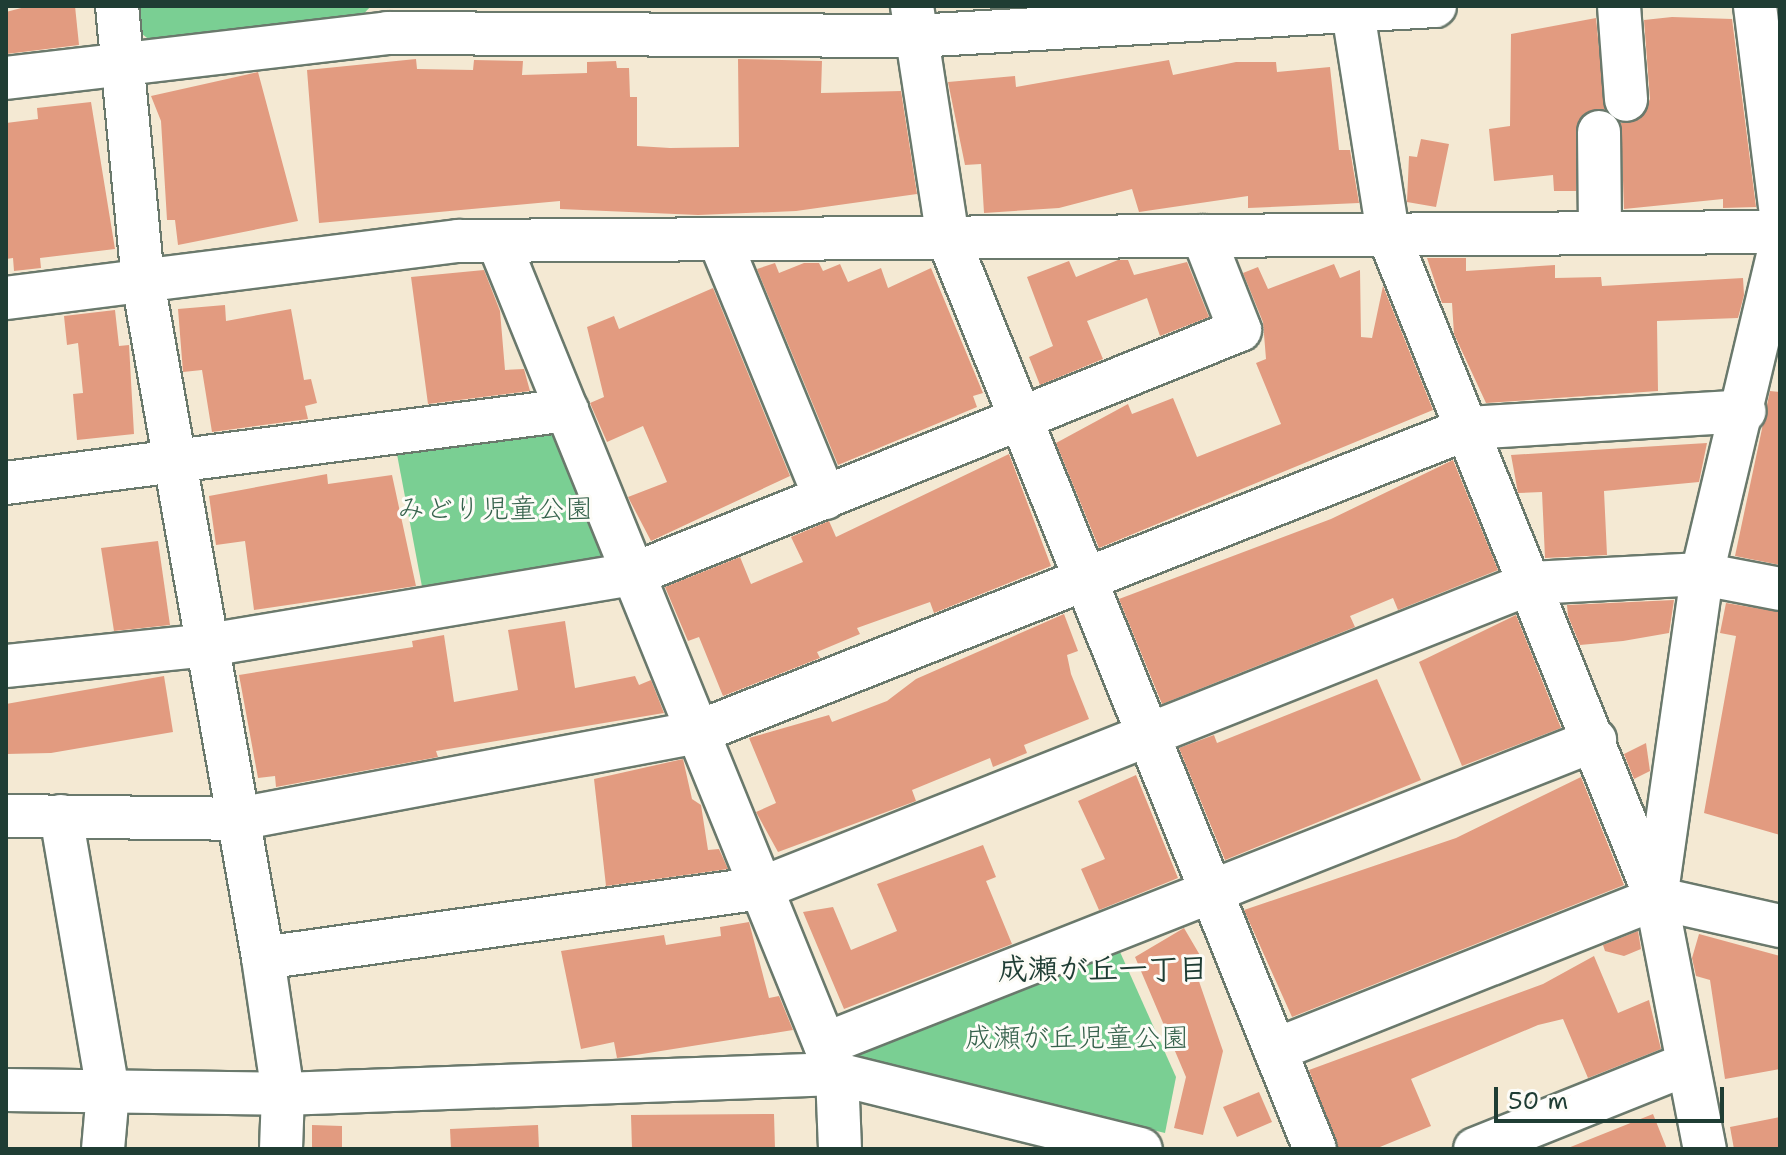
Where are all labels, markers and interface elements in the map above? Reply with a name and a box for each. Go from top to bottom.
park label: みどり児童公園 [397,491,593,525]
district label: 成瀬が丘一丁目 [998,951,1208,987]
park label: 成瀬が丘児童公園 [965,1020,1189,1054]
scale bar [1498,1071,1728,1121]
text: 50 m [1508,1085,1568,1117]

